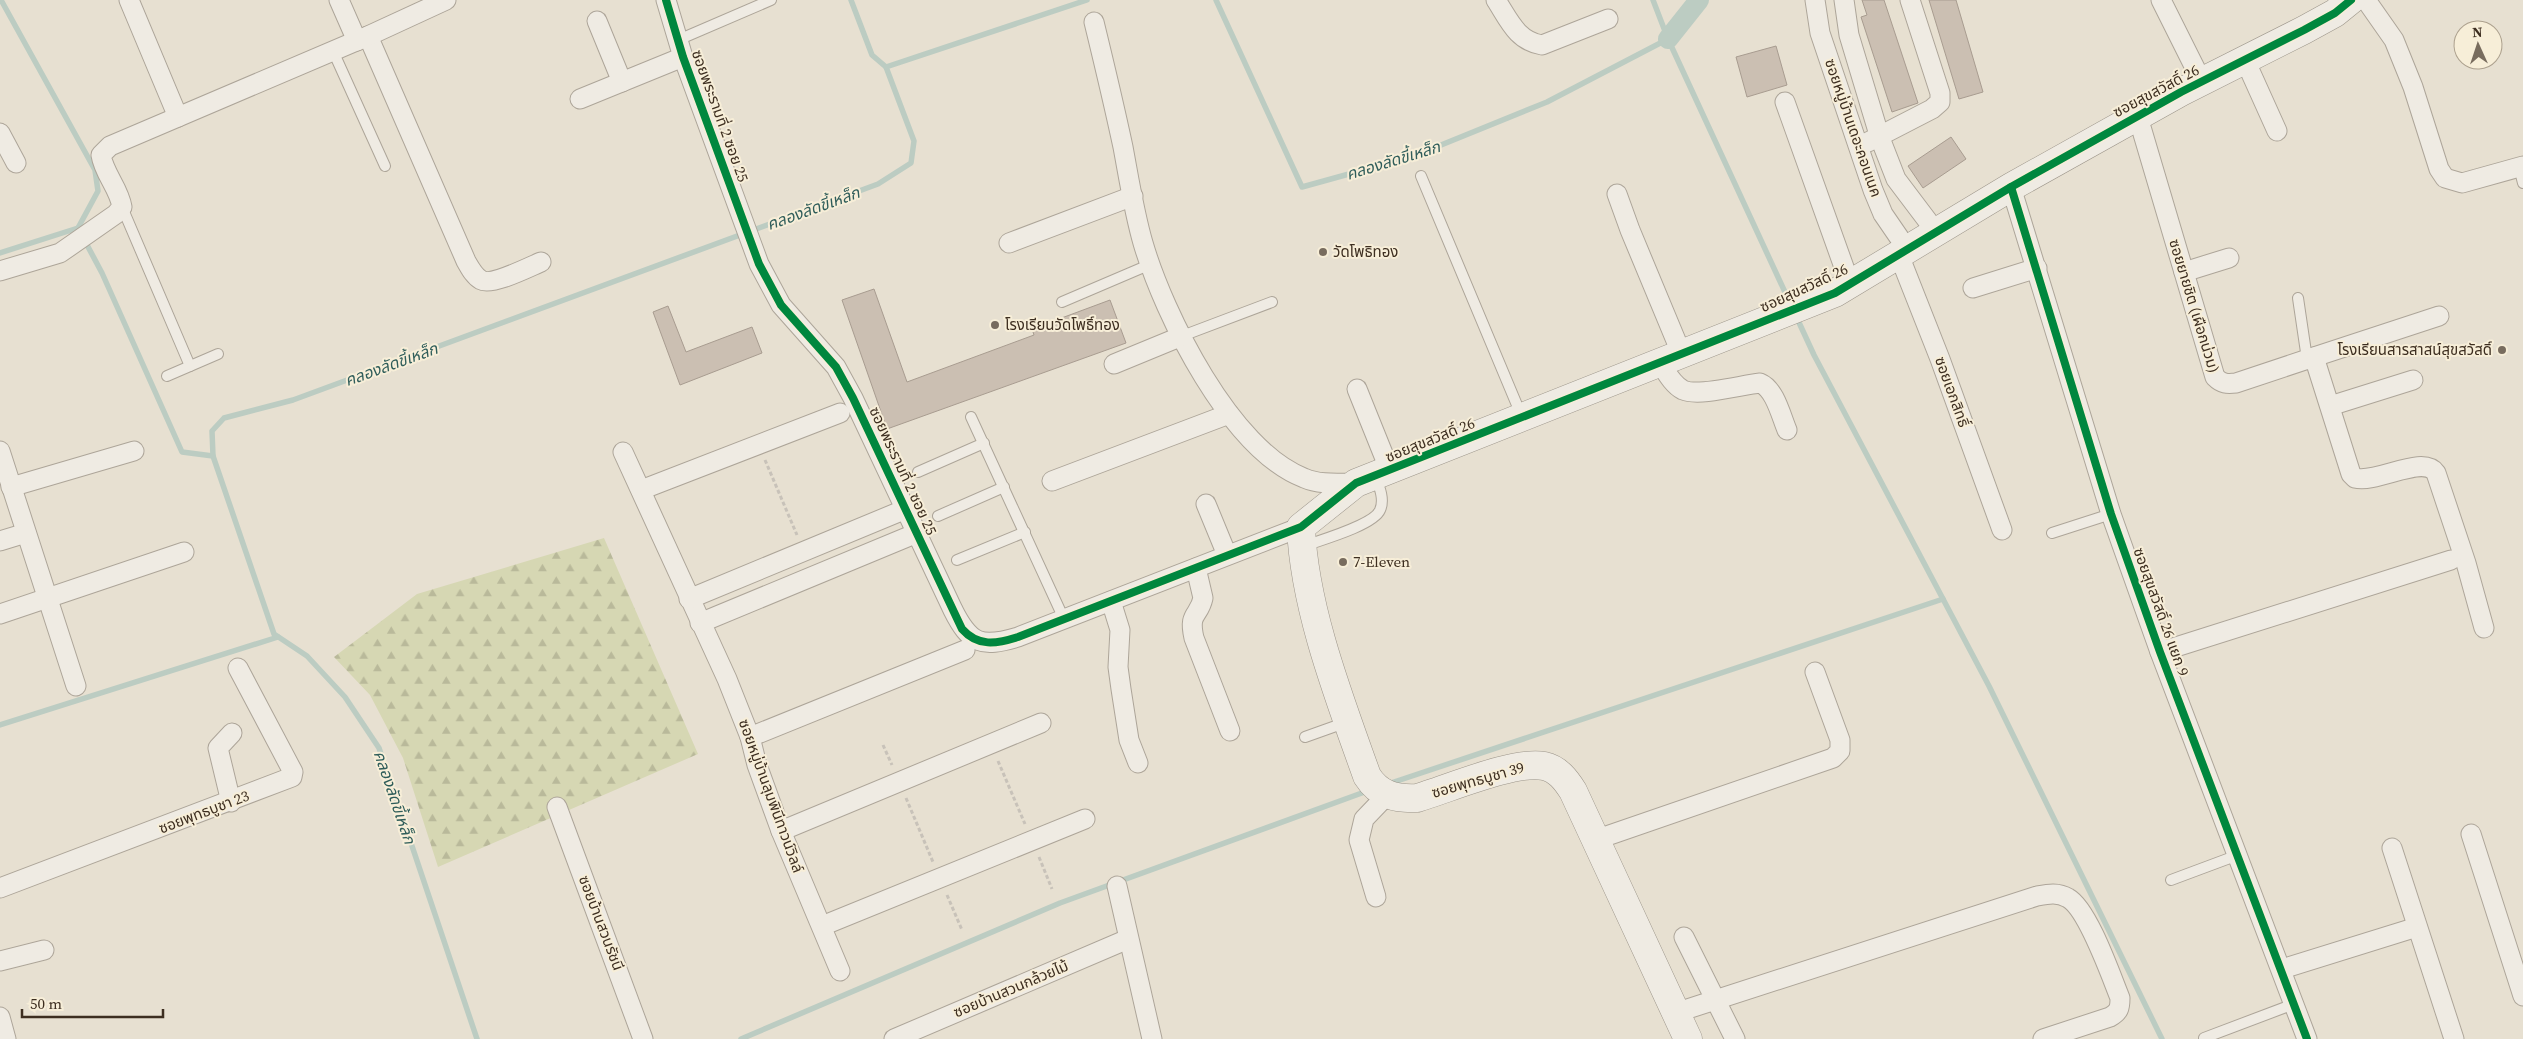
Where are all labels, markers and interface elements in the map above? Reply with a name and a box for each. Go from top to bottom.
north arrow [2453,20,2503,70]
text: N [2472,22,2483,42]
street label: ซอยพระรามที่ 2 ซอย 25 [687,47,754,185]
street label: ซอยหมู่บ้านเดอะคอนเนค [1820,56,1887,200]
street label: ซอยสุขสวัสดิ์ 26 [2109,59,2203,122]
water label: คลองลัดขี้เหล็ก [1343,135,1444,185]
water label: คลองลัดขี้เหล็ก [764,181,864,235]
street label: ซอยยายชิต (เผือกน่วม) [2164,236,2225,375]
place label: วัดโพธิทอง [1333,241,1398,262]
marker: วัดโพธิทอง [1317,246,1329,258]
street label: ซอยสุขสวัสดิ์ 26 [1756,258,1851,317]
place label: โรงเรียนวัดโพธิ์ทอง [1005,314,1120,335]
marker: โรงเรียนวัดโพธิ์ทอง [989,319,1001,331]
water label: คลองลัดขี้เหล็ก [342,337,442,391]
place label: โรงเรียนสารสาสน์สุขสวัสดิ์ [2337,339,2492,360]
marker: โรงเรียนสารสาสน์สุขสวัสดิ์ [2496,344,2508,356]
street label: ซอยเอกสิทธิ์ [1930,354,1975,430]
street label: ซอยพระรามที่ 2 ซอย 25 [865,403,942,538]
street label: ซอยสุขสวัสดิ์ 26 [1382,412,1478,467]
street label: ซอยสุขสวัสดิ์ 26 แยก 9 [2128,545,2194,679]
place label: 7-Eleven [1353,551,1410,572]
marker: 7-Eleven [1337,556,1349,568]
street label: ซอยหมู่บ้านลุมพินีทาวน์วิลล์ [734,716,809,876]
water label: คลองลัดขี้เหล็ก [369,747,422,848]
street label: ซอยพุทธบูชา 39 [1429,756,1527,803]
street label: ซอยพุทธบูชา 23 [155,785,252,838]
street label: ซอยบ้านสวนรัชนี [574,872,629,973]
street label: ซอยบ้านสวนกล้วยไม้ [950,955,1072,1022]
scale bar [22,986,164,1018]
text: 50 m [30,993,62,1014]

